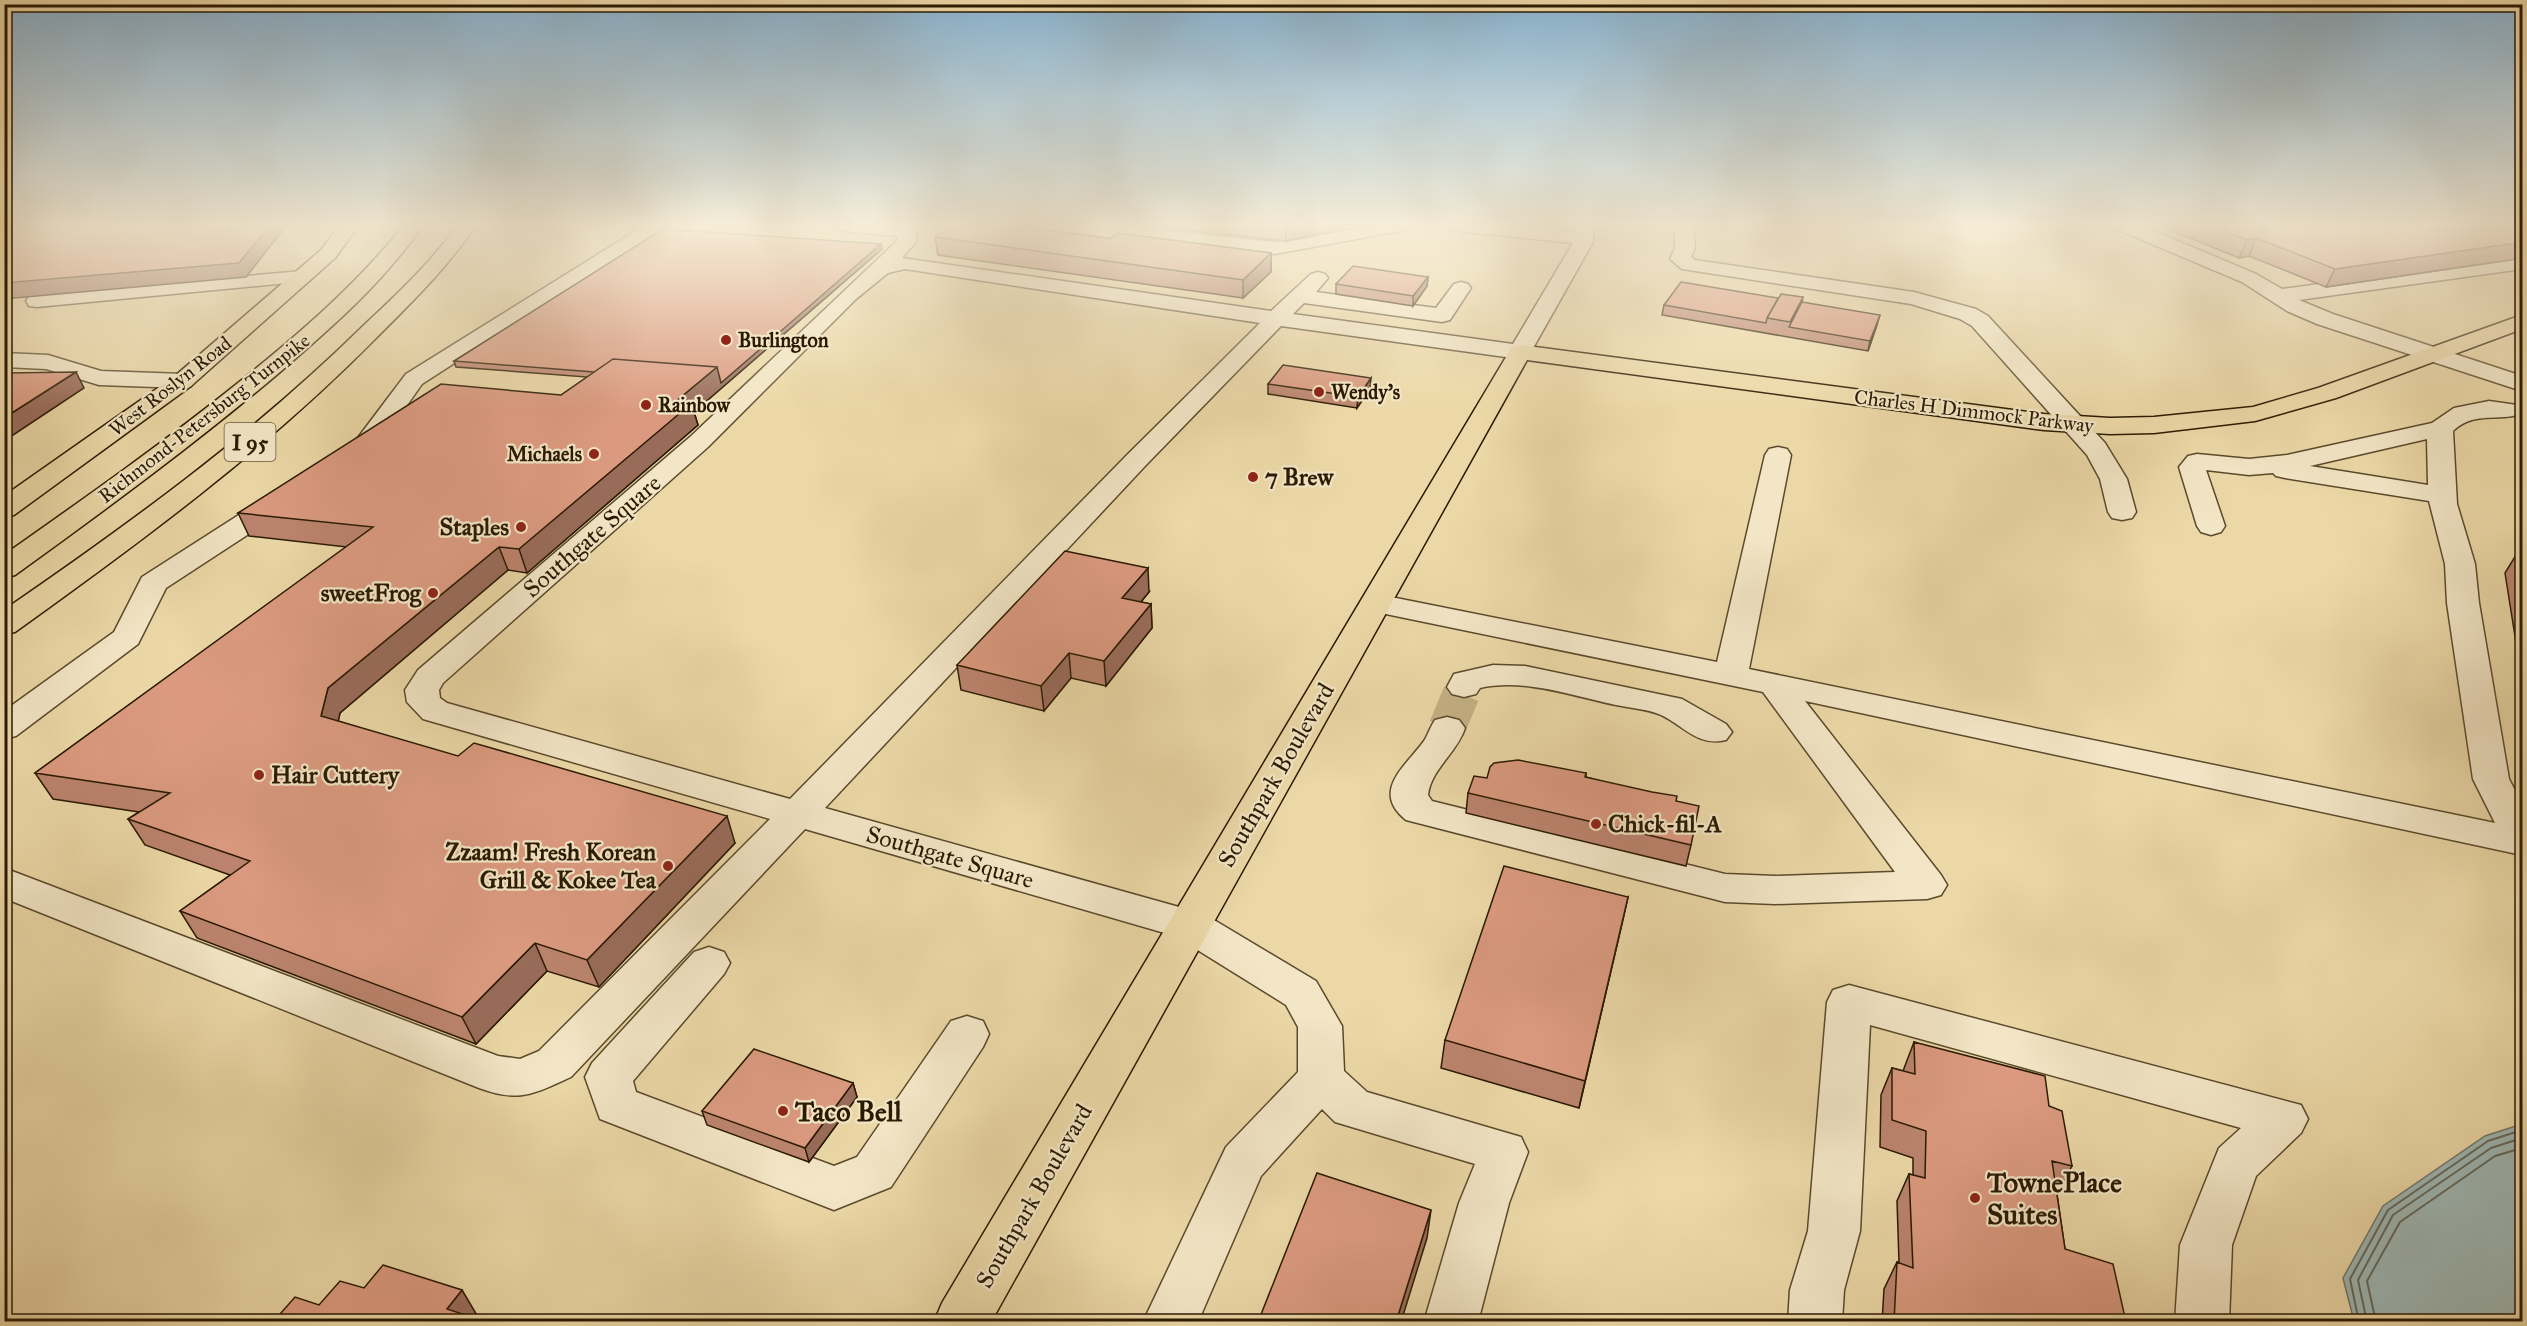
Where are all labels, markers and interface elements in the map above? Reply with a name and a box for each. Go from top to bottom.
street label: Richmond-Petersburg Turnpike [94,328,315,509]
place label: Burlington [738,328,829,353]
street label: West Roslyn Road [104,331,236,441]
marker: Burlington [719,333,733,347]
place label: Wendy's [1331,380,1401,405]
street label: Charles H Dimmock Parkway [1853,384,2096,438]
marker: Wendy's [1312,385,1326,399]
place label: Rainbow [658,393,731,417]
marker: Rainbow [639,398,653,412]
road number: I 95 [224,423,276,461]
place label: Michaels [507,442,583,466]
marker: Michaels [587,447,601,461]
place label: 7 Brew [1265,462,1335,492]
street label: Southgate Square [517,468,667,604]
marker: 7 Brew [1246,470,1260,484]
place label: Staples [440,512,509,542]
marker: Staples [514,520,528,534]
place label: sweetFrog [321,578,422,608]
marker: sweetFrog [426,586,440,600]
street label: Southpark Boulevard [1211,678,1341,872]
place label: Hair Cuttery [271,760,401,790]
marker: Hair Cuttery [252,768,266,782]
place label: Chick-fil-A [1608,809,1723,839]
marker: Chick-fil-A [1589,817,1603,831]
street label: Southgate Square [863,819,1037,895]
place label: Zzaam! Fresh Korean Grill & Kokee Tea [446,837,657,895]
marker: Zzaam! Fresh Korean Grill & Kokee Tea [661,859,675,873]
place label: Taco Bell [795,1094,902,1129]
street label: Southpark Boulevard [969,1099,1099,1293]
marker: Taco Bell [776,1104,790,1118]
place label: TownePlace Suites [1987,1165,2122,1232]
marker: TownePlace Suites [1968,1191,1982,1205]

